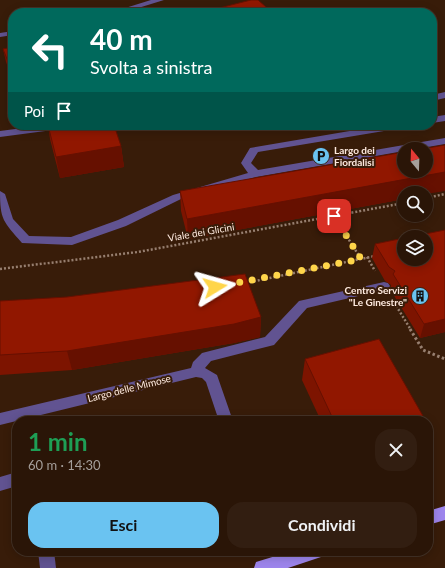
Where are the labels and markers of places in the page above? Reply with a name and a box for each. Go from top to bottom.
place label: Largo dei Fiordalisi [334,144,375,168]
parking icon: Largo dei Fiordalisi [311,146,331,166]
pin [317,199,351,233]
place label: Centro Servizi "Le Ginestre" [345,284,407,308]
building icon: Centro Servizi "Le Ginestre" [410,286,430,306]

